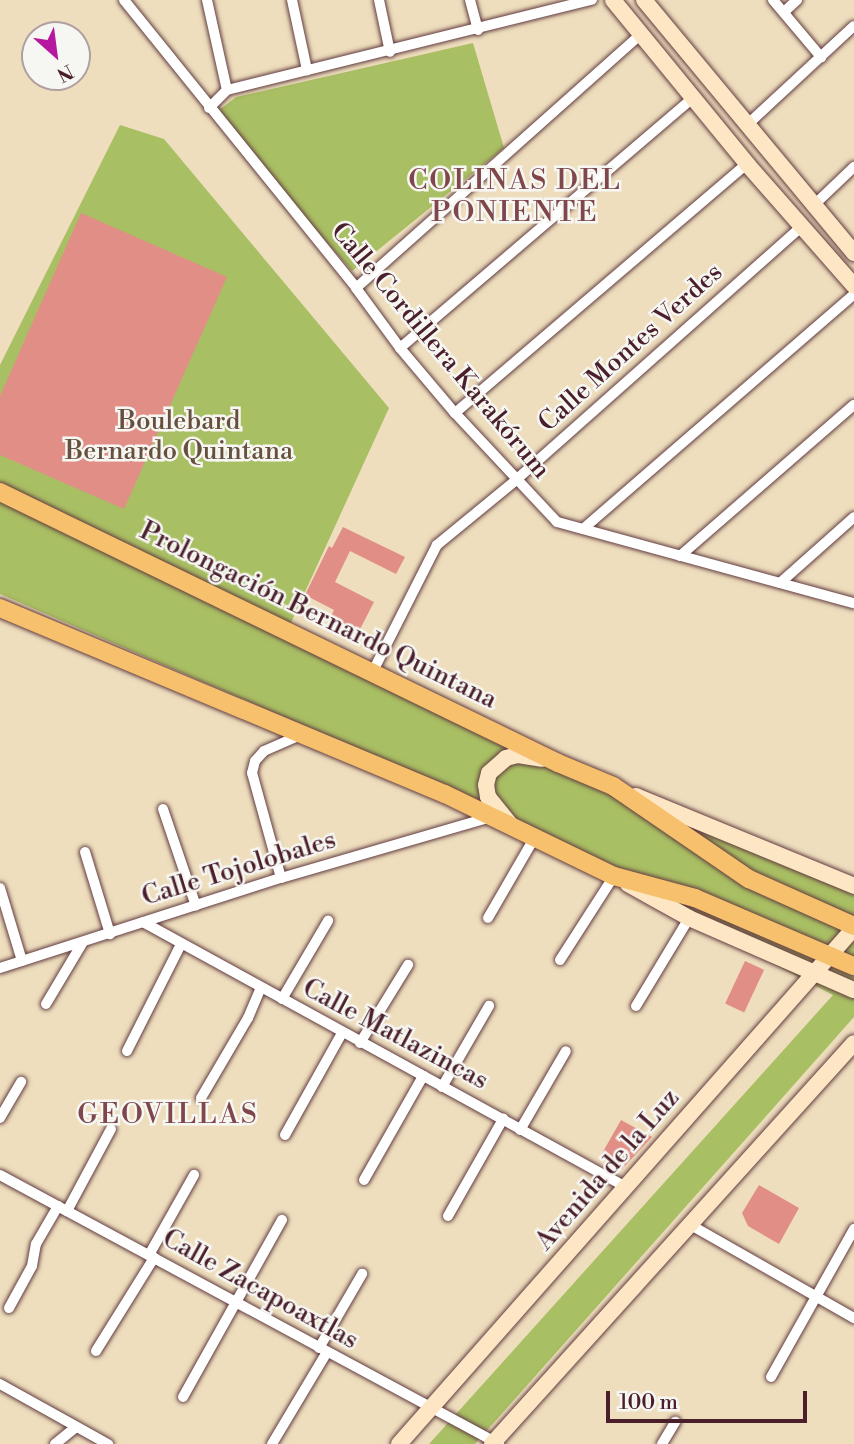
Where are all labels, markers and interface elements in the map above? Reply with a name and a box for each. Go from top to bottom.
north arrow [21,21,91,91]
text: N [53,59,77,87]
district label: COLINAS DEL PONIENTE [410,164,620,230]
street label: Calle Cordillera Karakórum [324,217,556,485]
street label: Calle Montes Verdes [533,257,729,439]
park label: Boulebard Bernardo Quintana [65,406,293,467]
street label: Prolongación Bernardo Quintana [135,516,501,716]
street label: Calle Tojolobales [138,825,340,913]
street label: Calle Matlazincas [297,973,493,1097]
street label: Avenida de la Luz [529,1083,687,1257]
district label: GEOVILLAS [78,1098,258,1132]
street label: Calle Zacapoaxtlas [157,1223,363,1357]
scale bar [609,1378,810,1422]
text: 100 m [619,1390,678,1416]

